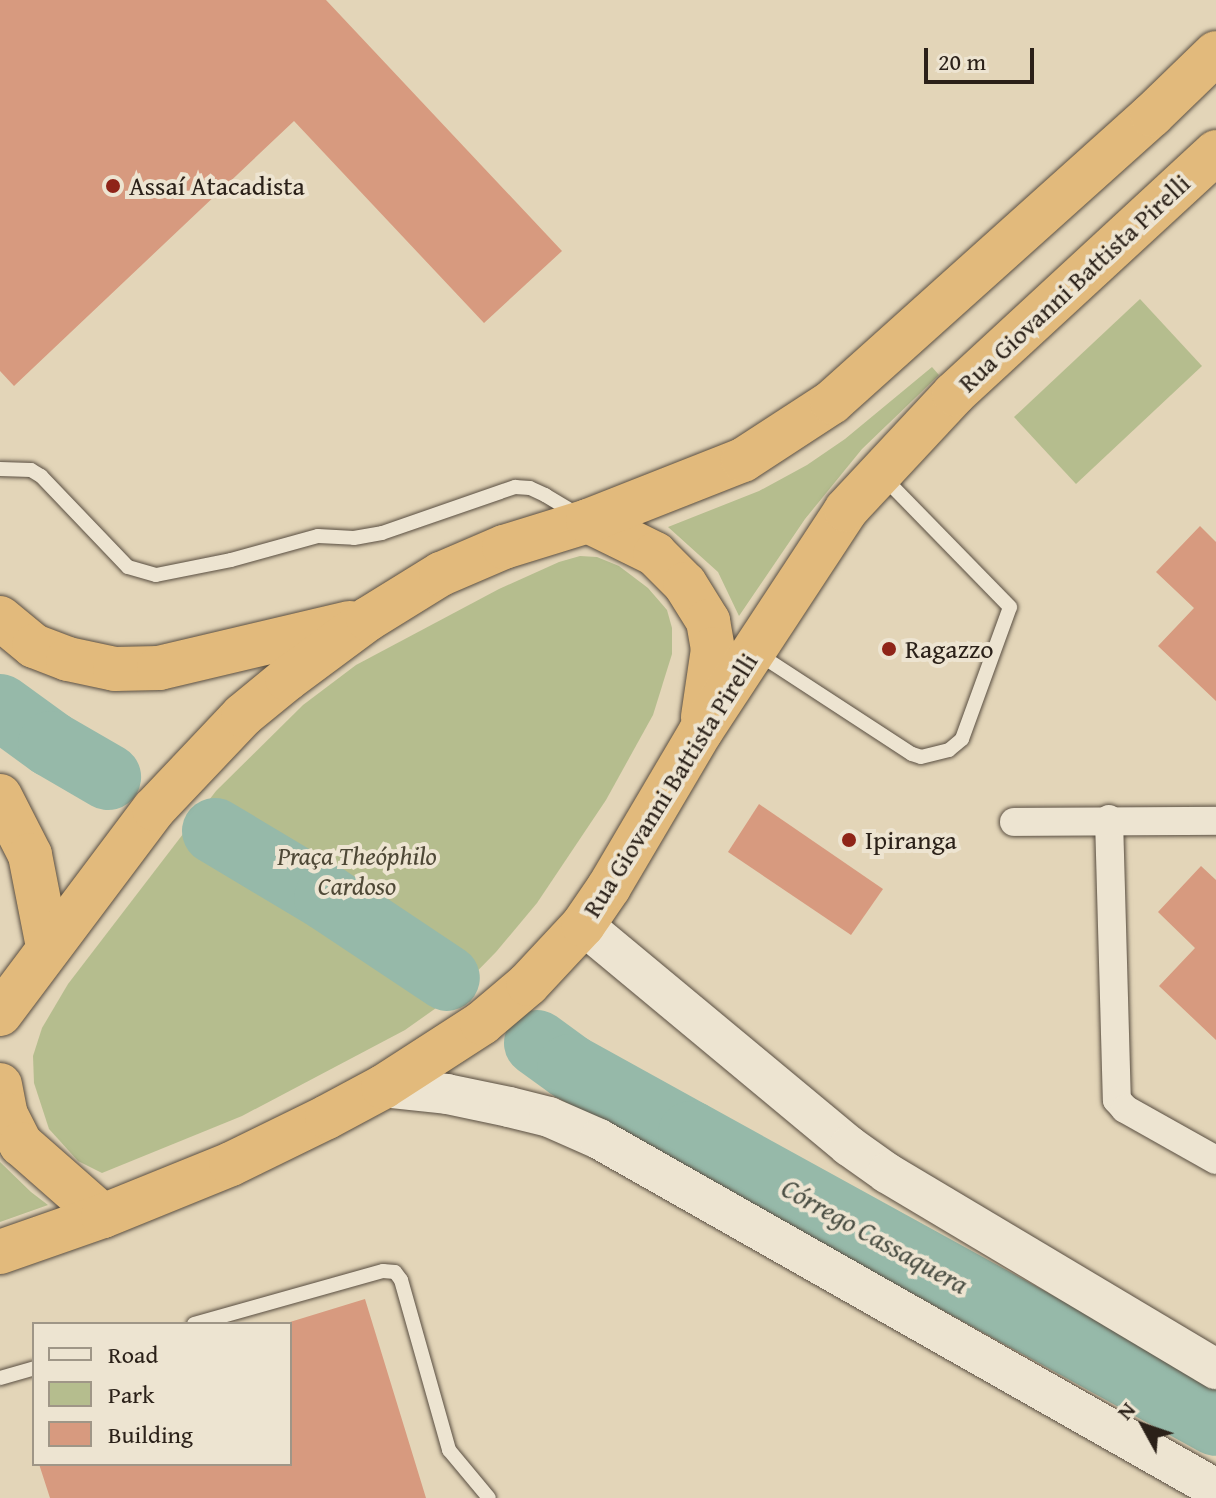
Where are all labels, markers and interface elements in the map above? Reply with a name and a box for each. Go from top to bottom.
scale bar [928,32,1038,82]
text: 20 m [938,44,986,79]
street label: Rua Giovanni Battista Pirelli [952,167,1196,399]
place label: Assaí Atacadista [129,170,305,202]
marker: Assaí Atacadista [104,177,122,195]
place label: Ragazzo [905,633,993,665]
marker: Ragazzo [880,640,898,658]
street label: Rua Giovanni Battista Pirelli [576,647,764,923]
place label: Ipiranga [865,824,957,856]
marker: Ipiranga [840,831,858,849]
park label: Praça Theóphilo Cardoso [277,840,437,902]
water label: Córrego Cassaquera [776,1171,974,1301]
legend [32,1322,292,1466]
text: Road [108,1337,158,1372]
text: Park [108,1377,154,1412]
north arrow [1104,1386,1184,1466]
text: N [1109,1395,1143,1426]
text: Building [108,1417,193,1452]

